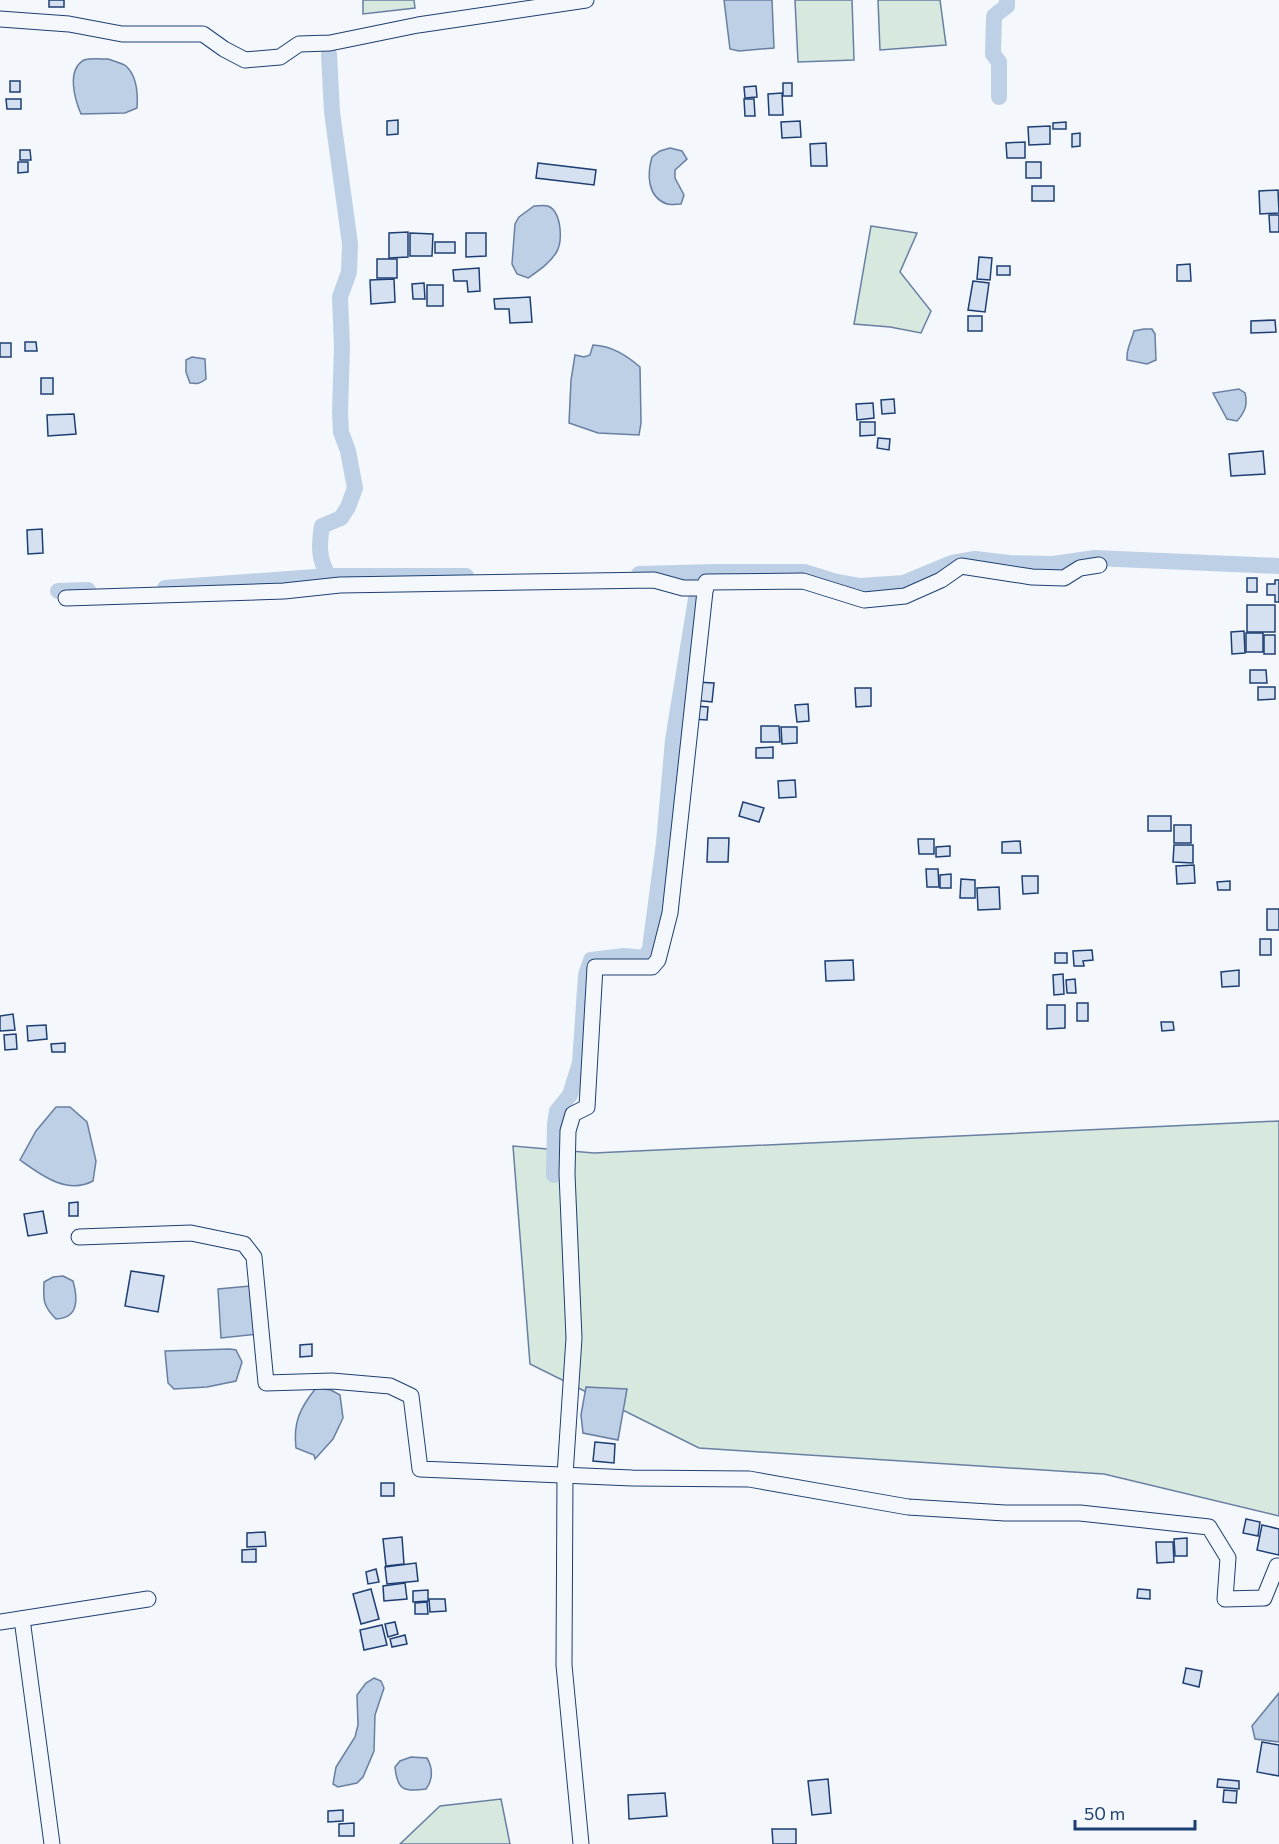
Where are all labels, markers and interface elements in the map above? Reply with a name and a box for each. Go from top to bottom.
scale bar [1075,1793,1195,1831]
text: 50 m [1084,1802,1125,1824]

